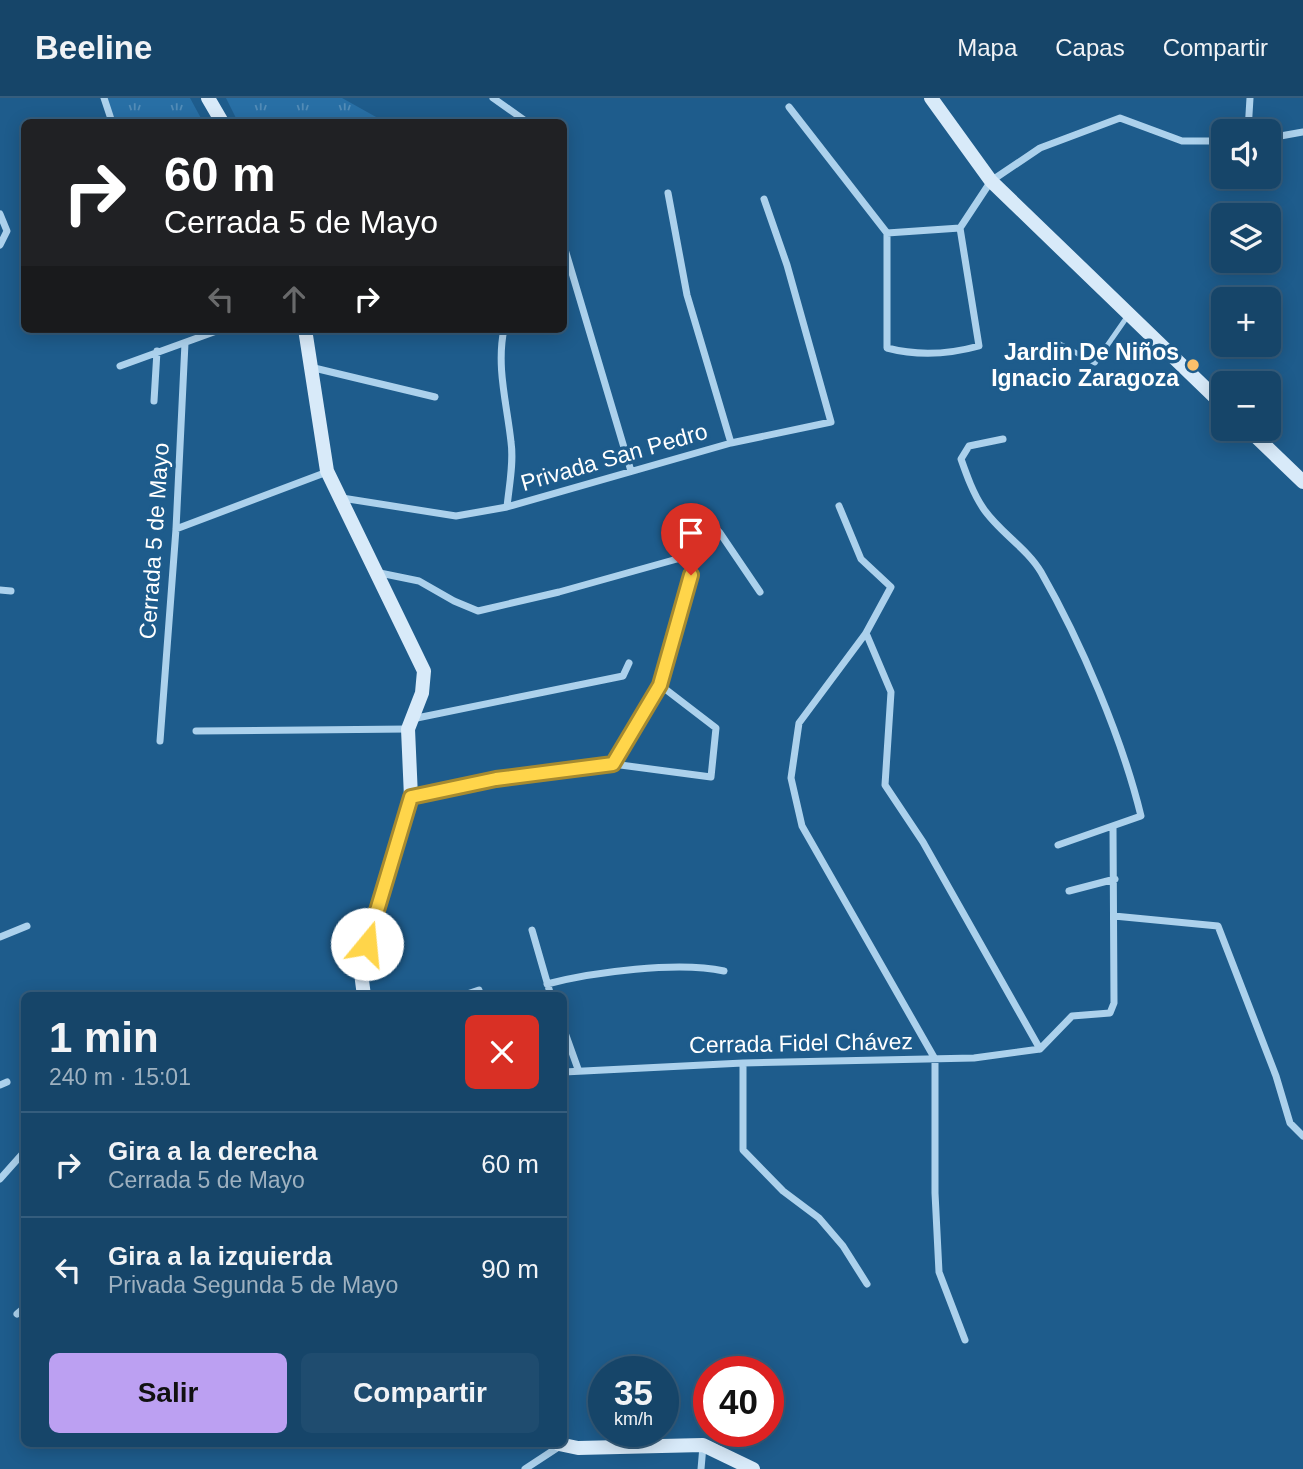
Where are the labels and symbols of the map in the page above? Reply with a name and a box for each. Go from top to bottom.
place label: Jardin De Niños Ignacio Zaragoza [991,339,1179,391]
marker: Jardin De Niños Ignacio Zaragoza [1185,357,1201,373]
street label: Privada San Pedro [518,418,710,496]
street label: Cerrada 5 de Mayo [134,442,174,640]
pin [661,503,721,575]
position arrow [330,907,404,981]
street label: Cerrada Fidel Chávez [689,1028,913,1058]
speed limit sign: 40 [693,1356,784,1447]

